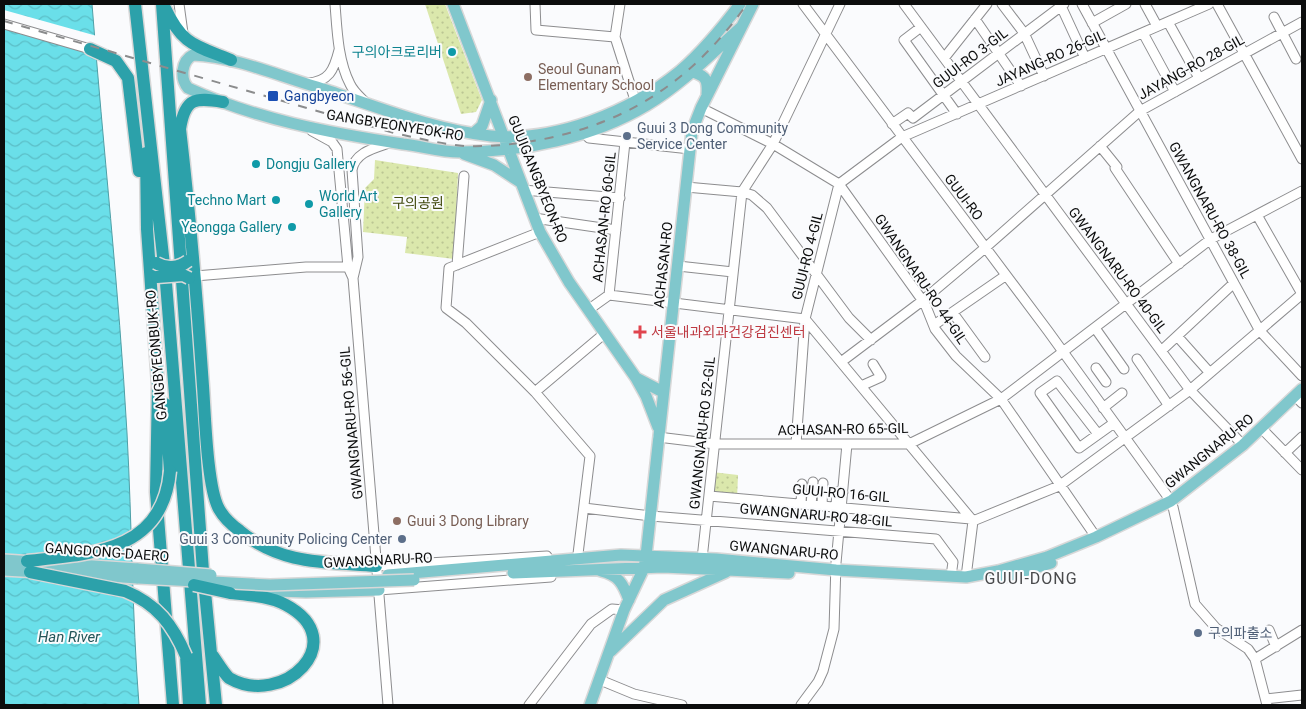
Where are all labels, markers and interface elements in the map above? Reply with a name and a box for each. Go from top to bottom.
street label: GUUI-RO 3-GIL [929,24,1011,91]
street label: JAYANG-RO 26-GIL [993,26,1108,89]
street label: JAYANG-RO 28-GIL [1135,31,1247,103]
place label: 구의아크로리버 [352,44,442,60]
marker: 구의아크로리버 [446,46,458,58]
place label: Seoul Gunam Elementary School [538,61,654,93]
marker: Seoul Gunam Elementary School [522,71,534,83]
place label: Gangbyeon [284,88,354,104]
marker: Gangbyeon [266,89,280,103]
street label: GANGBYEONYEOK-RO [325,106,465,144]
street label: GUUIGANGBYEON-RO [505,113,571,245]
place label: Guui 3 Dong Community Service Center [637,120,789,152]
marker: Guui 3 Dong Community Service Center [621,130,633,142]
street label: GWANGNARU-RO 38-GIL [1166,139,1254,281]
street label: ACHASAN-RO 60-GIL [589,151,619,283]
place label: Dongju Gallery [266,156,357,172]
marker: Dongju Gallery [250,158,262,170]
street label: GUUI-RO [941,171,987,223]
place label: World Art Gallery [319,188,378,220]
place label: Techno Mart [187,192,266,208]
marker: Techno Mart [270,194,282,206]
park label: 구의공원 [392,195,444,211]
marker: World Art Gallery [303,198,315,210]
street label: GWANGNARU-RO 40-GIL [1065,204,1171,336]
street label: GUUI-RO 4-GIL [788,210,826,301]
street label: GWANGNARU-RO 44-GIL [871,211,971,347]
place label: Yeongga Gallery [181,219,282,235]
marker: Yeongga Gallery [286,221,298,233]
street label: ACHASAN-RO [650,221,676,309]
street label: GANGBYEONBUK-RO [142,289,170,421]
place label: 서울내과외과건강검진센터 [651,324,806,340]
marker: 서울내과외과건강검진센터 [633,325,647,339]
street label: GWANGNARU-RO 56-GIL [336,345,366,500]
street label: GWANGNARU-RO 52-GIL [686,355,718,510]
street label: GWANGNARU-RO [1161,410,1257,492]
street label: ACHASAN-RO 65-GIL [777,420,909,438]
street label: GUUI-RO 16-GIL [792,481,891,505]
street label: GWANGNARU-RO 48-GIL [739,500,894,530]
place label: Guui 3 Dong Library [407,513,529,529]
marker: Guui 3 Dong Library [391,515,403,527]
place label: Guui 3 Community Policing Center [179,531,392,547]
marker: Guui 3 Community Policing Center [396,533,408,545]
street label: GWANGNARU-RO [729,537,839,563]
street label: GANGDONG-DAERO [44,540,170,564]
street label: GWANGNARU-RO [323,549,433,571]
district label: GUUI-DONG [984,569,1078,588]
place label: 구의파출소 [1208,625,1273,641]
marker: 구의파출소 [1192,627,1204,639]
water label: Han River [38,628,101,646]

